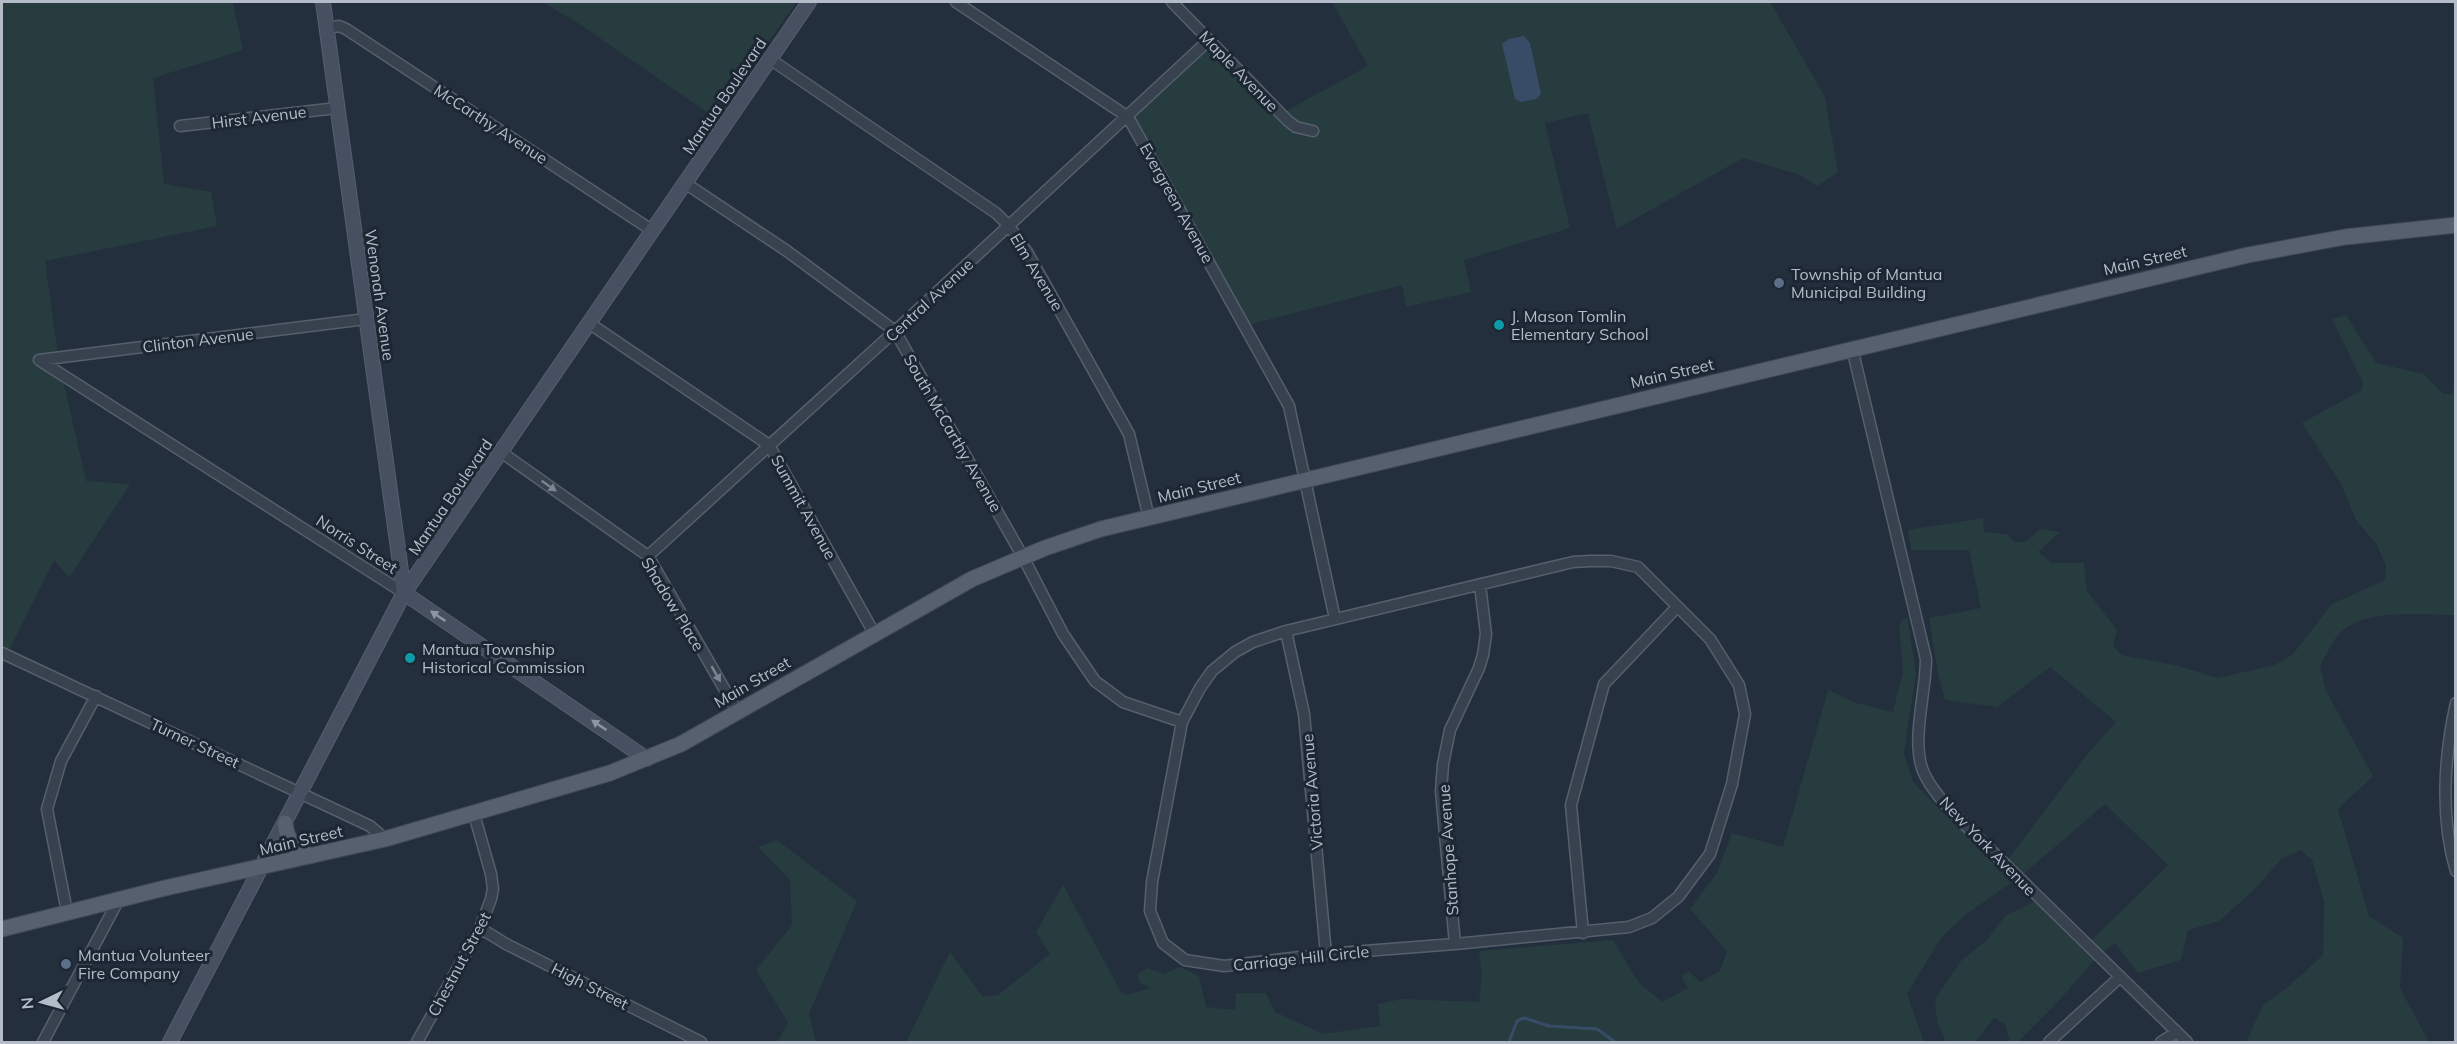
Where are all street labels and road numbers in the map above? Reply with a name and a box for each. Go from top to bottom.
street label: Maple Avenue [1195,26,1283,116]
street label: Mantua Boulevard [678,34,770,158]
street label: McCarthy Avenue [430,80,552,168]
street label: Hirst Avenue [211,101,307,133]
street label: Evergreen Avenue [1136,140,1218,266]
street label: Wenonah Avenue [361,228,399,362]
street label: Elm Avenue [1006,229,1068,315]
street label: Main Street [2101,241,2189,279]
street label: Central Avenue [881,254,977,346]
street label: Clinton Avenue [141,323,255,357]
street label: South McCarthy Avenue [900,351,1006,515]
street label: Main Street [1628,354,1716,392]
street label: Mantua Boulevard [404,435,496,559]
street label: Summit Avenue [767,451,841,563]
street label: Main Street [1155,467,1243,507]
street label: Norris Street [313,510,402,578]
street label: Shadow Place [637,553,709,655]
street label: Main Street [710,652,794,712]
street label: Turner Street [147,714,243,772]
street label: Victoria Avenue [1297,733,1327,851]
street label: Stanhope Avenue [1433,784,1463,916]
street label: New York Avenue [1936,792,2040,900]
street label: Main Street [257,821,345,859]
street label: Chestnut Street [423,908,495,1020]
street label: Carriage Hill Circle [1232,941,1370,975]
street label: High Street [548,958,632,1014]

